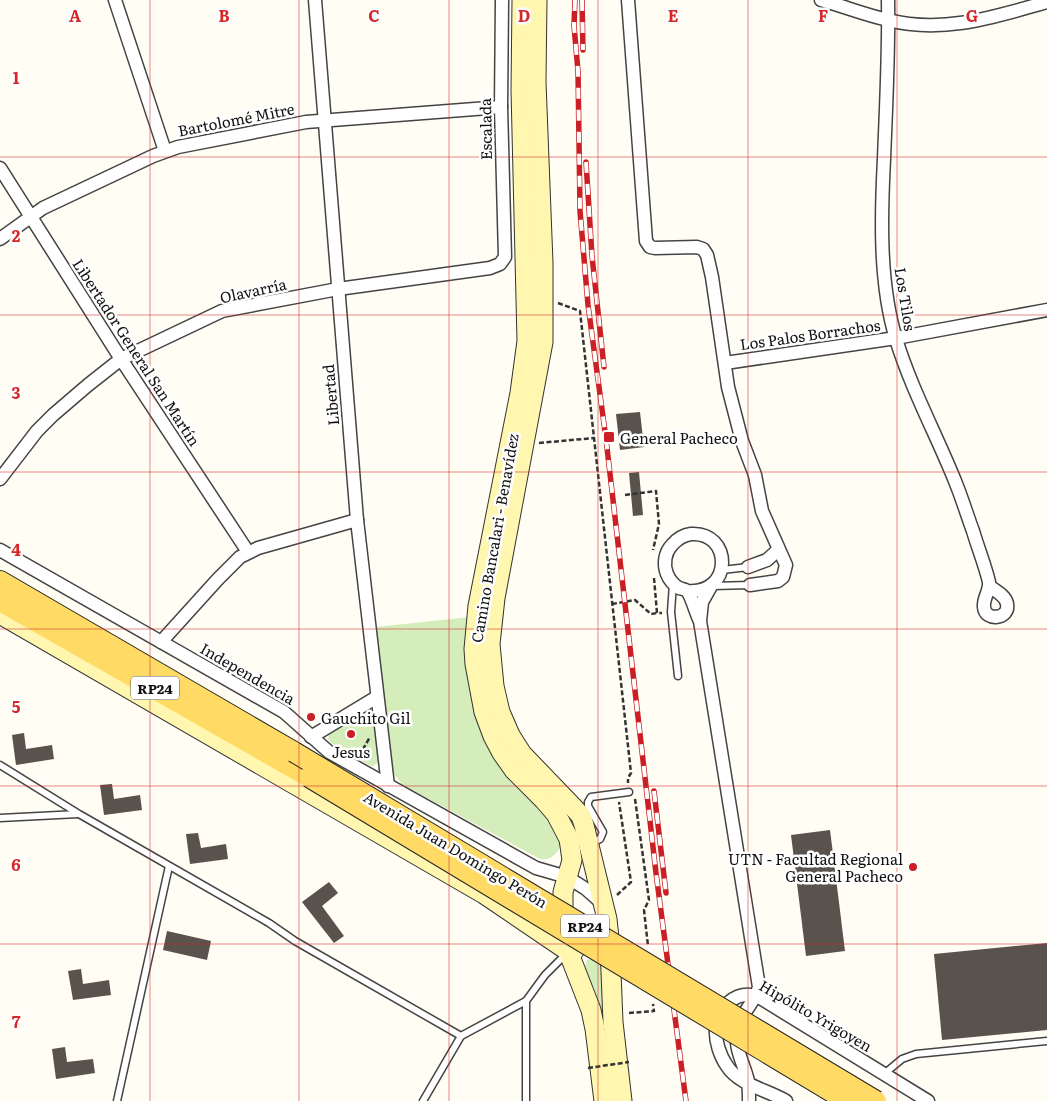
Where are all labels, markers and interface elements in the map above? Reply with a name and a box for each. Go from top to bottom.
text: A [69,3,81,27]
text: B [218,3,230,27]
text: C [368,3,380,27]
text: D [518,3,530,27]
text: E [668,3,679,27]
text: F [818,3,828,27]
text: G [966,3,978,27]
text: 1 [13,65,20,89]
street label: Bartolomé Mitre [176,96,296,142]
street label: Escalada [473,97,497,160]
text: 2 [12,223,21,247]
street label: Libertador General San Martín [68,254,207,450]
street label: Los Tilos [890,266,922,333]
street label: Olavarría [218,272,289,308]
street label: Los Palos Borrachos [738,313,882,355]
street label: Libertad [316,364,344,426]
text: 3 [12,380,21,404]
place label: General Pacheco [620,426,738,449]
marker: General Pacheco [602,430,616,444]
street label: Camino Bancalari - Benavídez [464,432,524,644]
text: 4 [11,537,21,561]
street label: Independencia [196,636,301,710]
road number: RP24 [131,676,179,700]
text: 5 [12,694,21,718]
place label: Gauchito Gil [321,706,410,729]
marker: Gauchito Gil [305,711,317,723]
marker: Jesus [345,728,357,740]
place label: Jesus [332,740,370,763]
street label: Avenida Juan Domingo Perón [360,785,552,913]
place label: UTN - Facultad Regional General Pacheco [728,847,903,887]
text: 6 [11,852,21,876]
marker: UTN - Facultad Regional General Pacheco [907,861,919,873]
road number: RP24 [561,914,609,938]
street label: Hipólito Yrigoyen [755,973,877,1057]
text: 7 [12,1009,21,1033]

